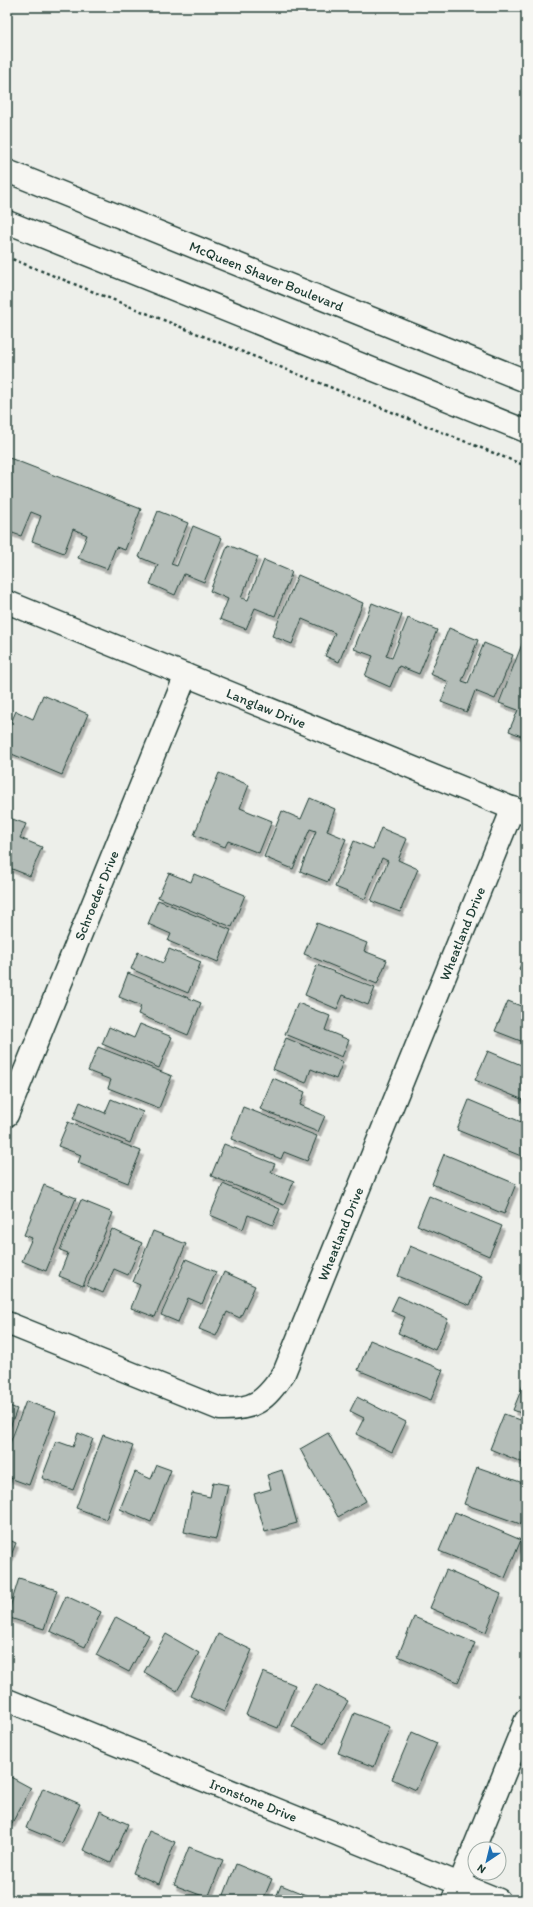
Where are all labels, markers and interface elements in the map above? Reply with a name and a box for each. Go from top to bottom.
street label: McQueen Shaver Boulevard [187,238,346,315]
street label: Langlaw Drive [224,685,309,732]
street label: Schroeder Drive [71,848,123,943]
street label: Wheatland Drive [436,884,489,983]
street label: Wheatland Drive [314,1184,368,1284]
street label: Ironstone Drive [207,1775,300,1826]
north arrow [467,1841,507,1881]
text: N [475,1861,488,1876]

